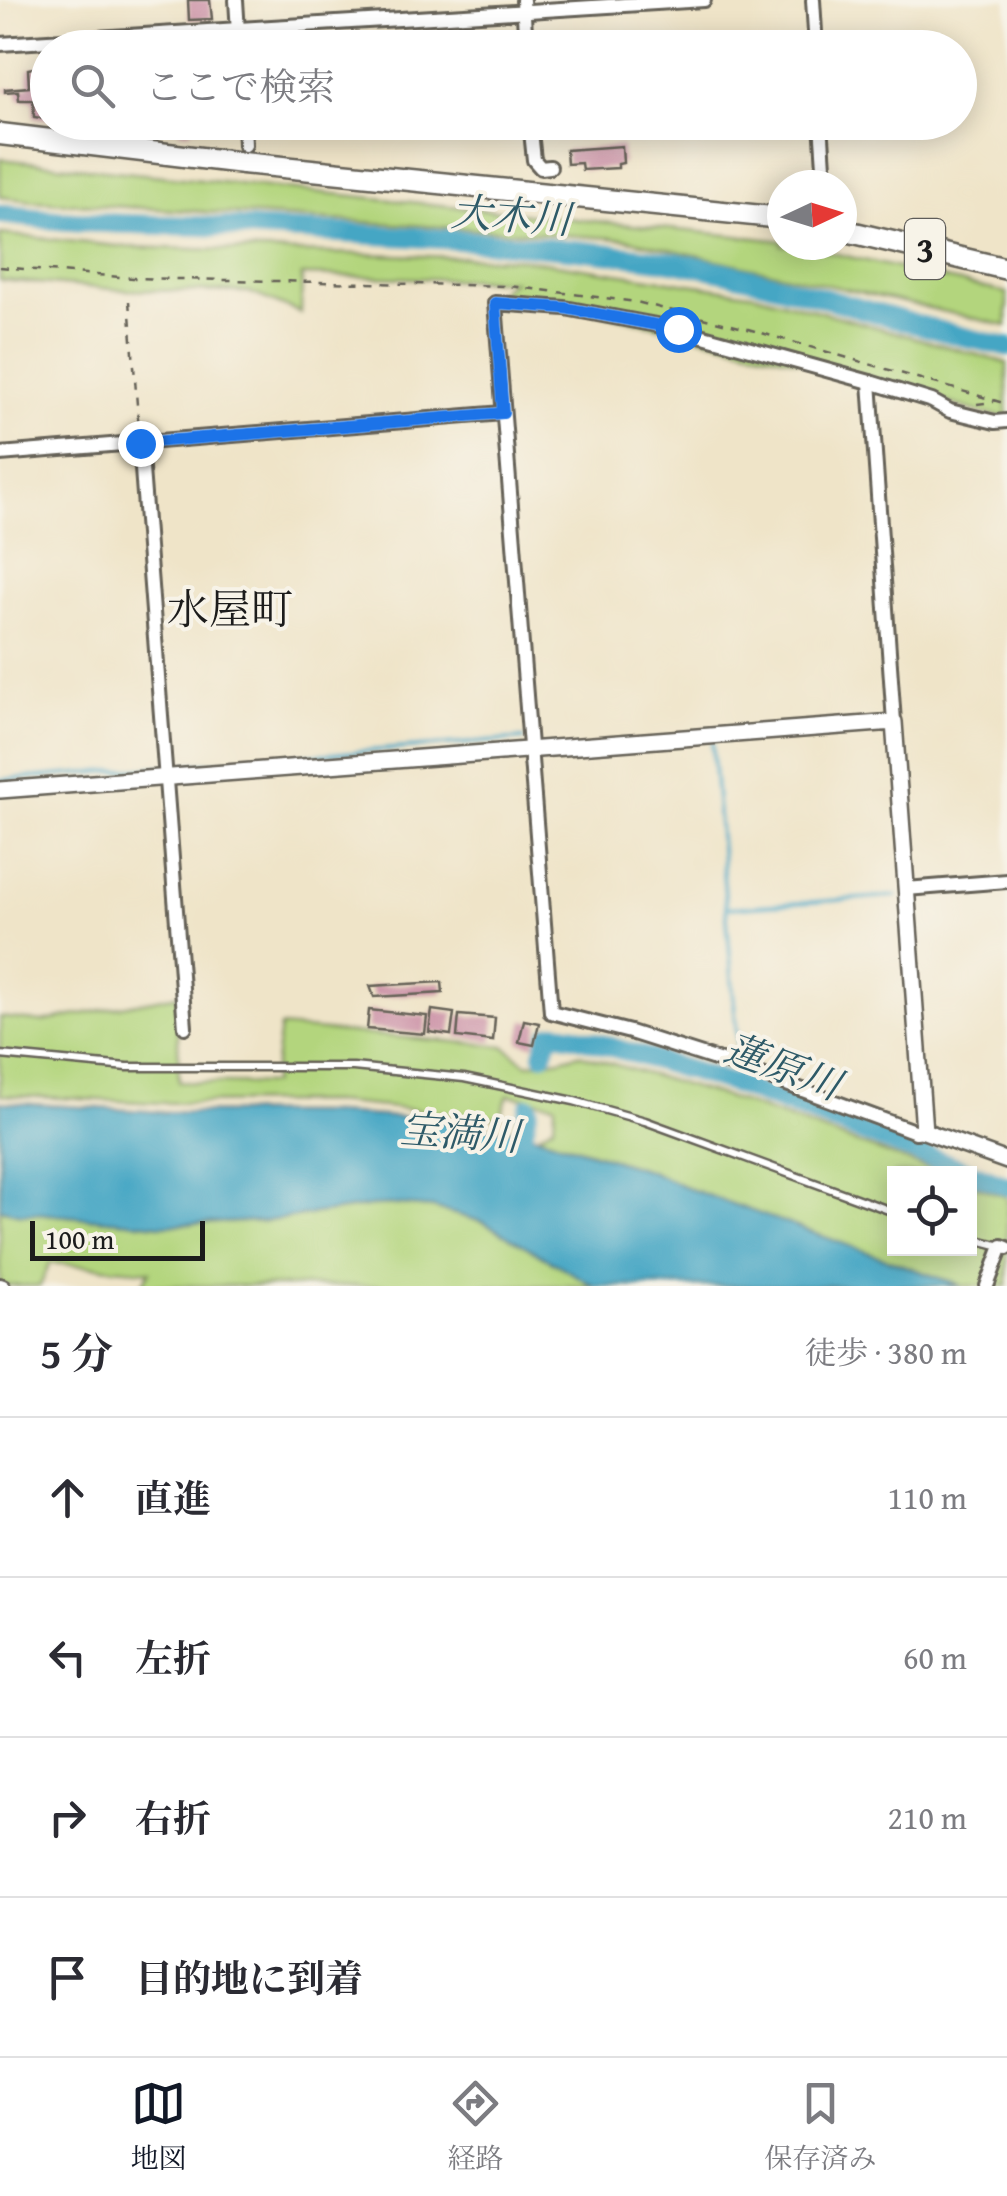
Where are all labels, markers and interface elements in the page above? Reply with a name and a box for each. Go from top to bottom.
search box [30,30,977,140]
icon: search [65,58,120,113]
text: ここで検索 [145,58,335,114]
north arrow [767,170,857,260]
water label: 大木川 [449,181,577,249]
road number: 3 [905,219,945,279]
route start [656,307,702,353]
route end [118,421,164,467]
district label: 水屋町 [167,578,293,639]
water label: 蓮原川 [717,1018,853,1116]
water label: 宝満川 [398,1098,526,1166]
map controls [887,1166,977,1256]
button: locate [887,1166,977,1256]
scale bar [30,1216,205,1260]
text: 100 m [45,1218,114,1259]
text: 5 分 [40,1322,113,1383]
text: 徒歩 · 380 m [804,1329,967,1376]
icon: ahead [40,1470,95,1525]
text: 直進 [135,1470,211,1526]
text: 110 m [888,1474,967,1521]
icon: left [40,1630,95,1685]
text: 左折 [135,1630,211,1686]
text: 60 m [903,1634,967,1681]
icon: right [40,1790,95,1845]
text: 右折 [135,1790,211,1846]
text: 210 m [888,1794,967,1841]
icon: arrive [40,1950,95,2005]
text: 目的地に到着 [135,1950,363,2006]
tab: 地図 [130,2076,187,2178]
tab: 経路 [447,2076,504,2178]
tab: 保存済み [764,2076,877,2178]

